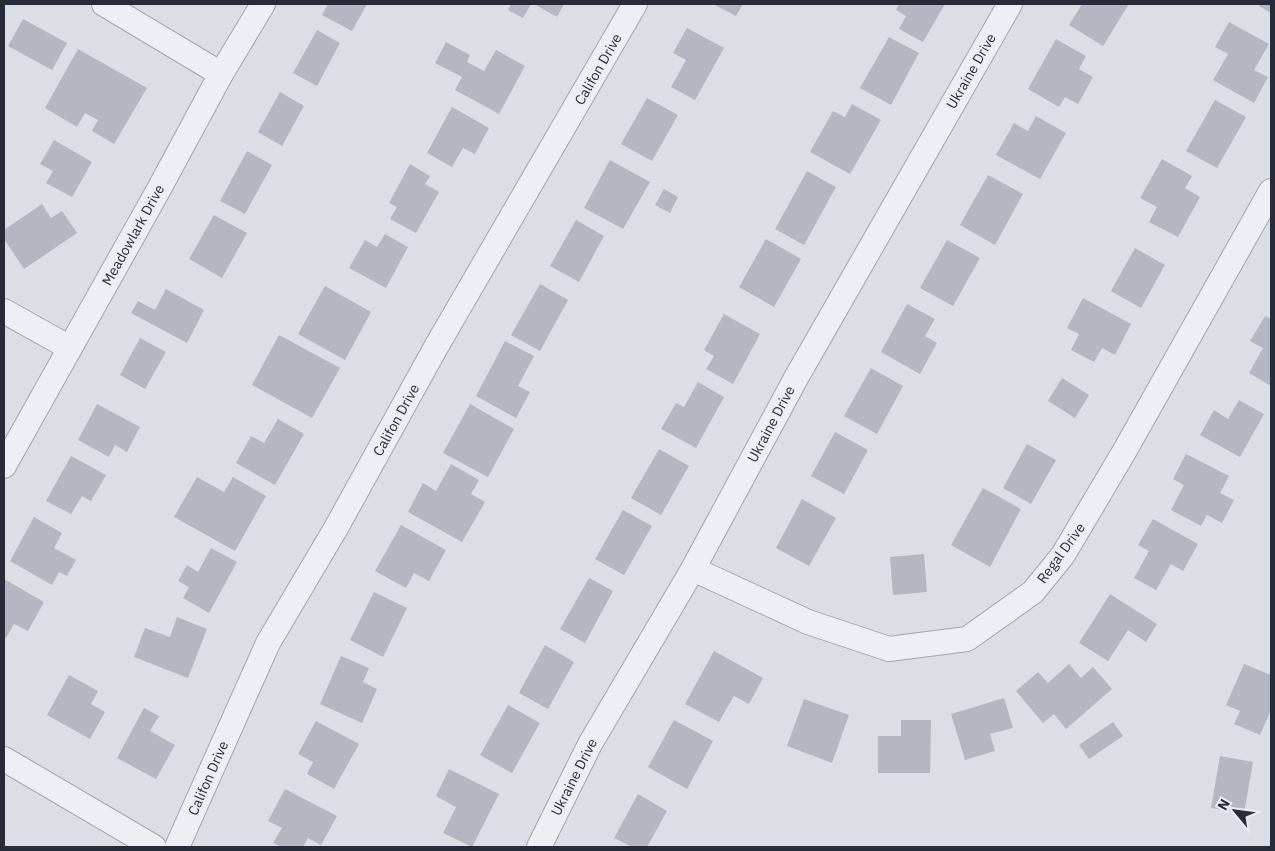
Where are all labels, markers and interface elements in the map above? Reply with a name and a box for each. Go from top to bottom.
street label: Califon Drive [570,30,626,108]
street label: Ukraine Drive [942,30,1000,112]
street label: Meadowlark Drive [98,181,168,289]
street label: Califon Drive [369,381,423,459]
street label: Ukraine Drive [743,382,799,465]
street label: Regal Drive [1033,519,1089,587]
street label: Ukraine Drive [547,735,601,819]
street label: Califon Drive [184,738,233,818]
north arrow [1210,786,1260,836]
text: N [1213,796,1234,813]

